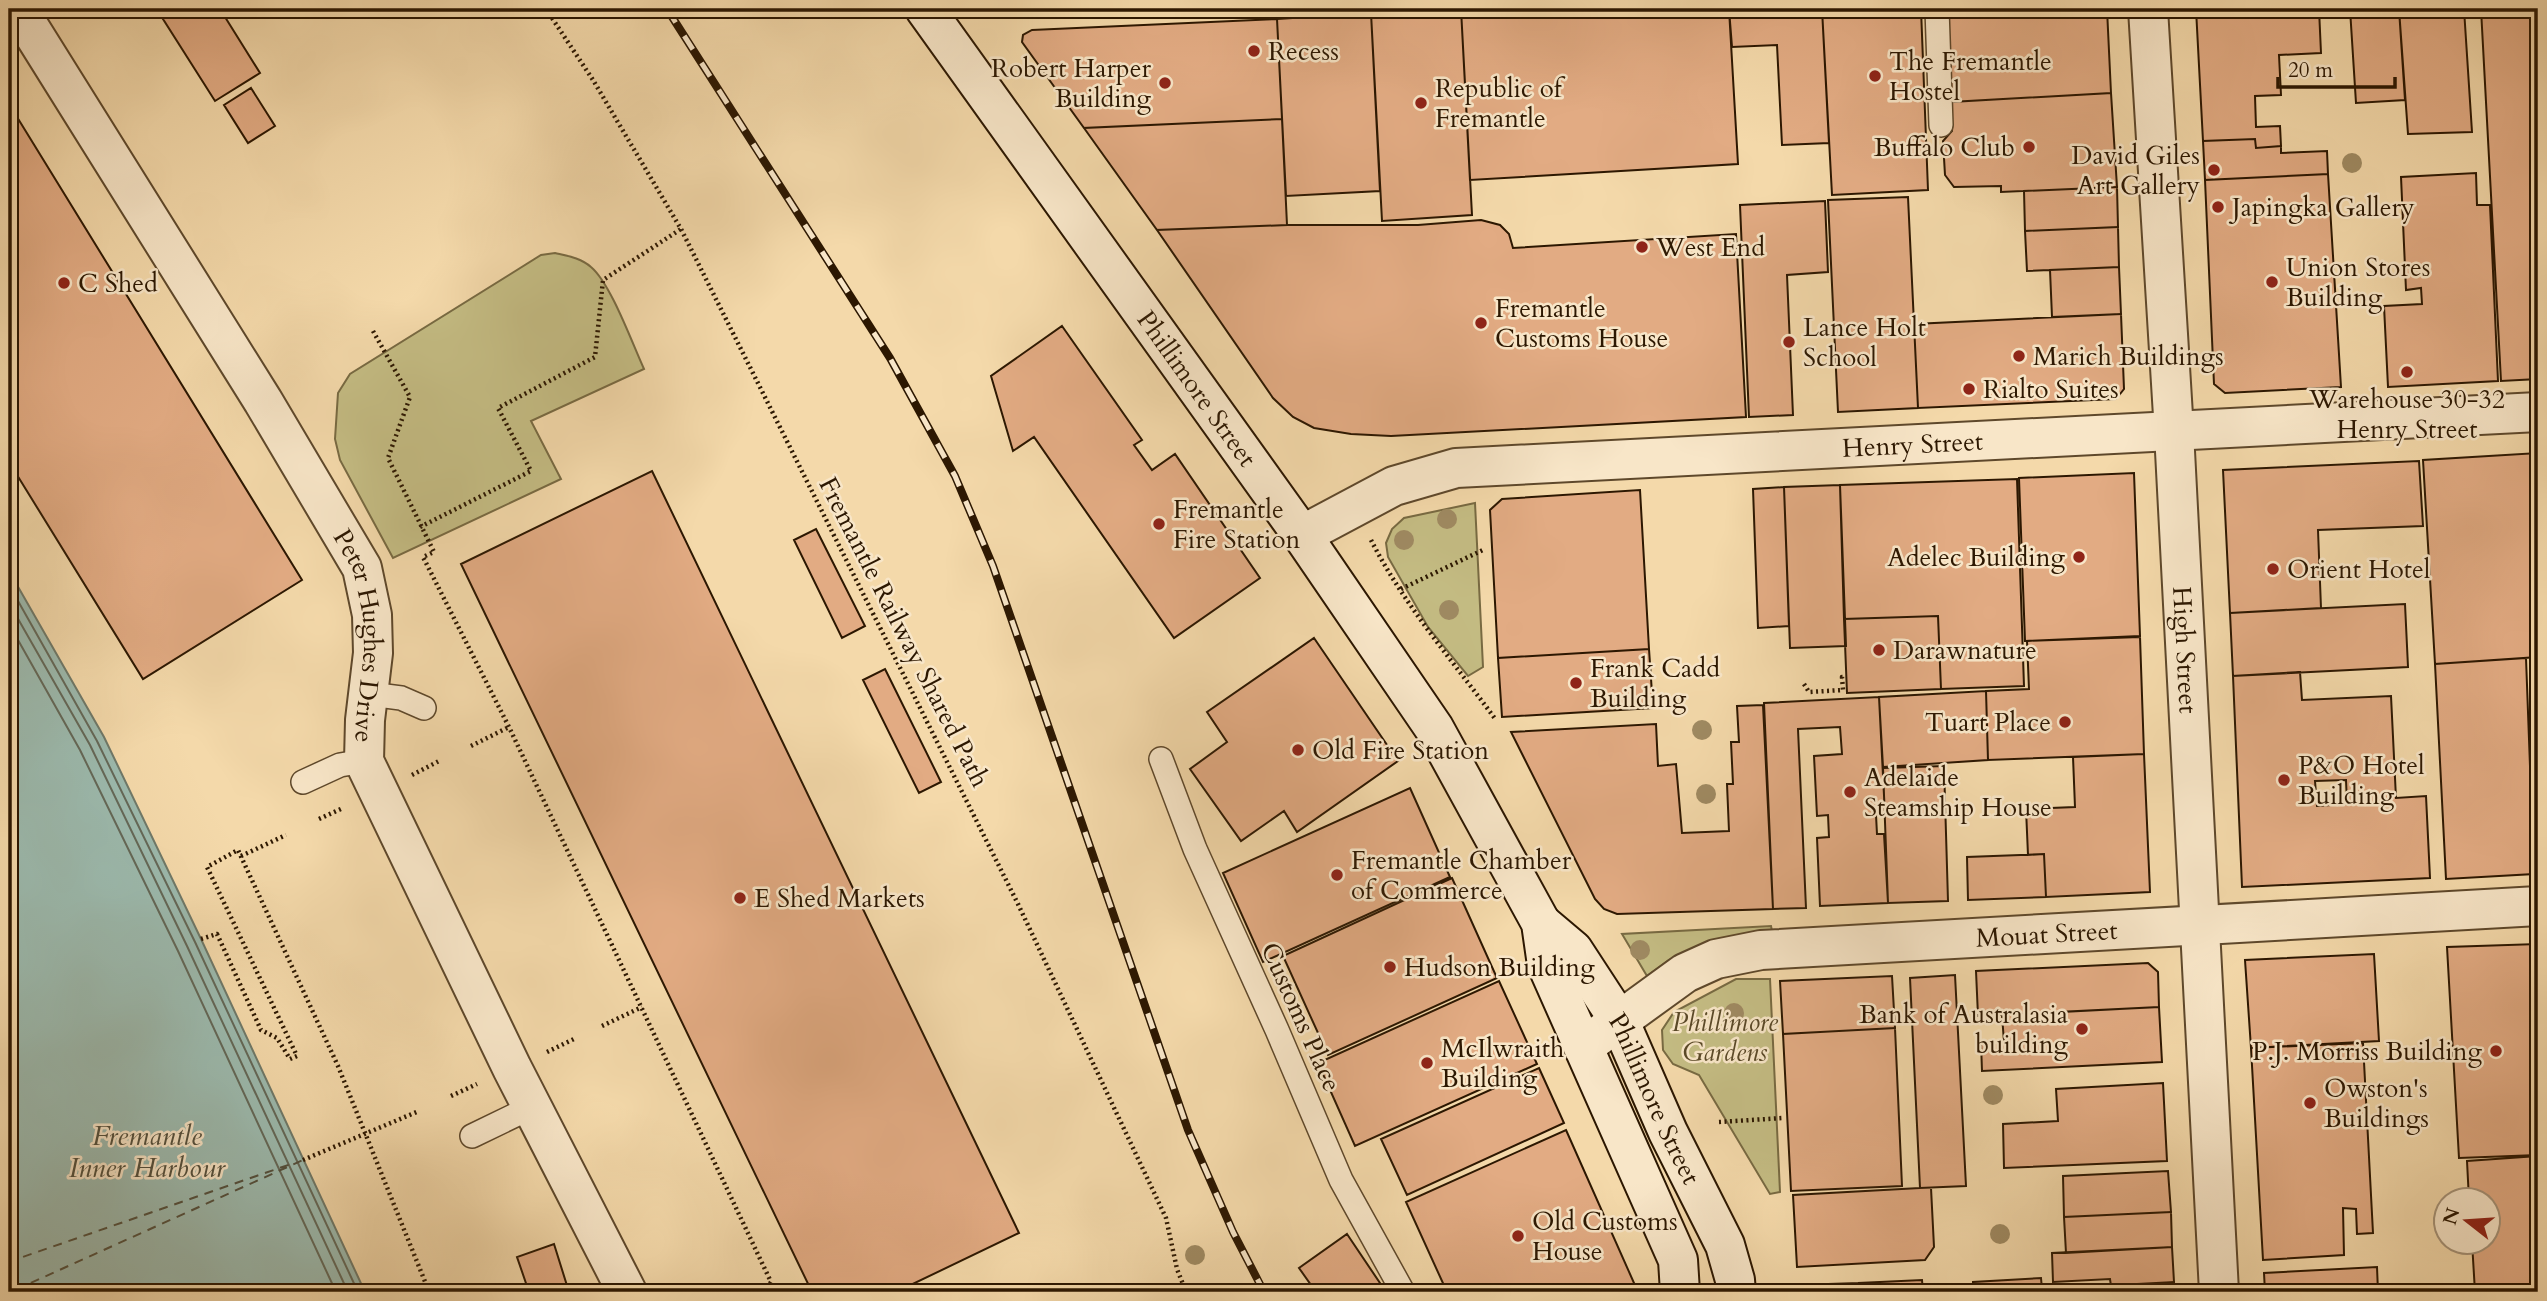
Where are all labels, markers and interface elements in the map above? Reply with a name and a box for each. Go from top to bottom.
place label: Recess [1268,34,1339,69]
marker: Recess [1246,43,1262,59]
place label: The Fremantle Hostel [1889,44,2052,109]
scale bar [2278,46,2395,90]
place label: Robert Harper Building [991,51,1152,116]
text: 20 m [2288,56,2333,85]
marker: The Fremantle Hostel [1867,68,1883,84]
place label: Republic of Fremantle [1435,71,1566,136]
marker: Robert Harper Building [1157,75,1173,91]
marker: Republic of Fremantle [1413,95,1429,111]
place label: Buffalo Club [1874,130,2015,165]
place label: David Giles Art Gallery [2071,138,2200,203]
marker: Buffalo Club [2021,139,2037,155]
marker: David Giles Art Gallery [2206,162,2222,178]
place label: Japingka Gallery [2228,190,2415,225]
marker: Japingka Gallery [2210,199,2226,215]
place label: West End [1655,230,1765,265]
marker: West End [1634,239,1650,255]
place label: Union Stores Building [2286,250,2430,315]
place label: C Shed [78,266,158,301]
marker: Union Stores Building [2264,274,2280,290]
marker: C Shed [56,275,72,291]
place label: Fremantle Customs House [1495,291,1668,356]
street label: Phillimore Street [1129,303,1265,474]
place label: Lance Holt School [1803,310,1926,375]
marker: Fremantle Customs House [1473,315,1489,331]
marker: Lance Holt School [1781,334,1797,350]
place label: Marich Buildings [2033,339,2224,374]
marker: Marich Buildings [2011,348,2027,364]
marker: Warehouse 30-32 Henry Street [2399,364,2415,380]
place label: Rialto Suites [1983,372,2119,407]
marker: Rialto Suites [1961,381,1977,397]
place label: Warehouse 30-32 Henry Street [2308,382,2505,447]
street label: Henry Street [1841,423,1984,465]
street label: Fremantle Railway Shared Path [810,471,998,793]
place label: Fremantle Fire Station [1173,492,1300,557]
marker: Fremantle Fire Station [1151,516,1167,532]
street label: Peter Hughes Drive [325,522,390,743]
place label: Adelec Building [1887,540,2065,575]
marker: Adelec Building [2071,549,2087,565]
place label: Orient Hotel [2287,552,2431,587]
marker: Orient Hotel [2265,561,2281,577]
street label: High Street [2165,585,2206,714]
place label: Darawnature [1893,633,2037,668]
marker: Darawnature [1871,642,1887,658]
place label: Frank Cadd Building [1590,651,1720,716]
marker: Frank Cadd Building [1568,675,1584,691]
place label: Tuart Place [1925,705,2051,740]
marker: Tuart Place [2057,714,2073,730]
place label: Old Fire Station [1312,733,1489,768]
marker: Old Fire Station [1290,742,1306,758]
place label: P&O Hotel Building [2298,748,2425,813]
place label: Adelaide Steamship House [1864,760,2052,825]
marker: P&O Hotel Building [2276,772,2292,788]
marker: Adelaide Steamship House [1842,784,1858,800]
place label: Fremantle Chamber of Commerce [1351,843,1572,908]
marker: Fremantle Chamber of Commerce [1329,867,1345,883]
place label: E Shed Markets [754,881,925,916]
marker: E Shed Markets [732,890,748,906]
street label: Mouat Street [1975,912,2118,955]
street label: Customs Place [1253,937,1349,1097]
place label: Hudson Building [1404,950,1595,985]
marker: Hudson Building [1382,959,1398,975]
place label: Bank of Australasia building [1859,997,2068,1062]
park label: Phillimore Gardens [1672,1005,1779,1070]
street label: Phillimore Street [1601,1006,1709,1190]
marker: Bank of Australasia building [2074,1021,2090,1037]
place label: McIlwraith Building [1441,1031,1564,1096]
place label: P.J. Morriss Building [2252,1034,2482,1069]
marker: P.J. Morriss Building [2488,1043,2504,1059]
marker: McIlwraith Building [1419,1055,1435,1071]
place label: Owston's Buildings [2324,1071,2429,1136]
marker: Owston's Buildings [2302,1095,2318,1111]
water label: Fremantle Inner Harbour [69,1117,226,1187]
north arrow [2432,1186,2502,1256]
place label: Old Customs House [1532,1204,1678,1269]
text: N [2437,1204,2467,1228]
marker: Old Customs House [1510,1228,1526,1244]

